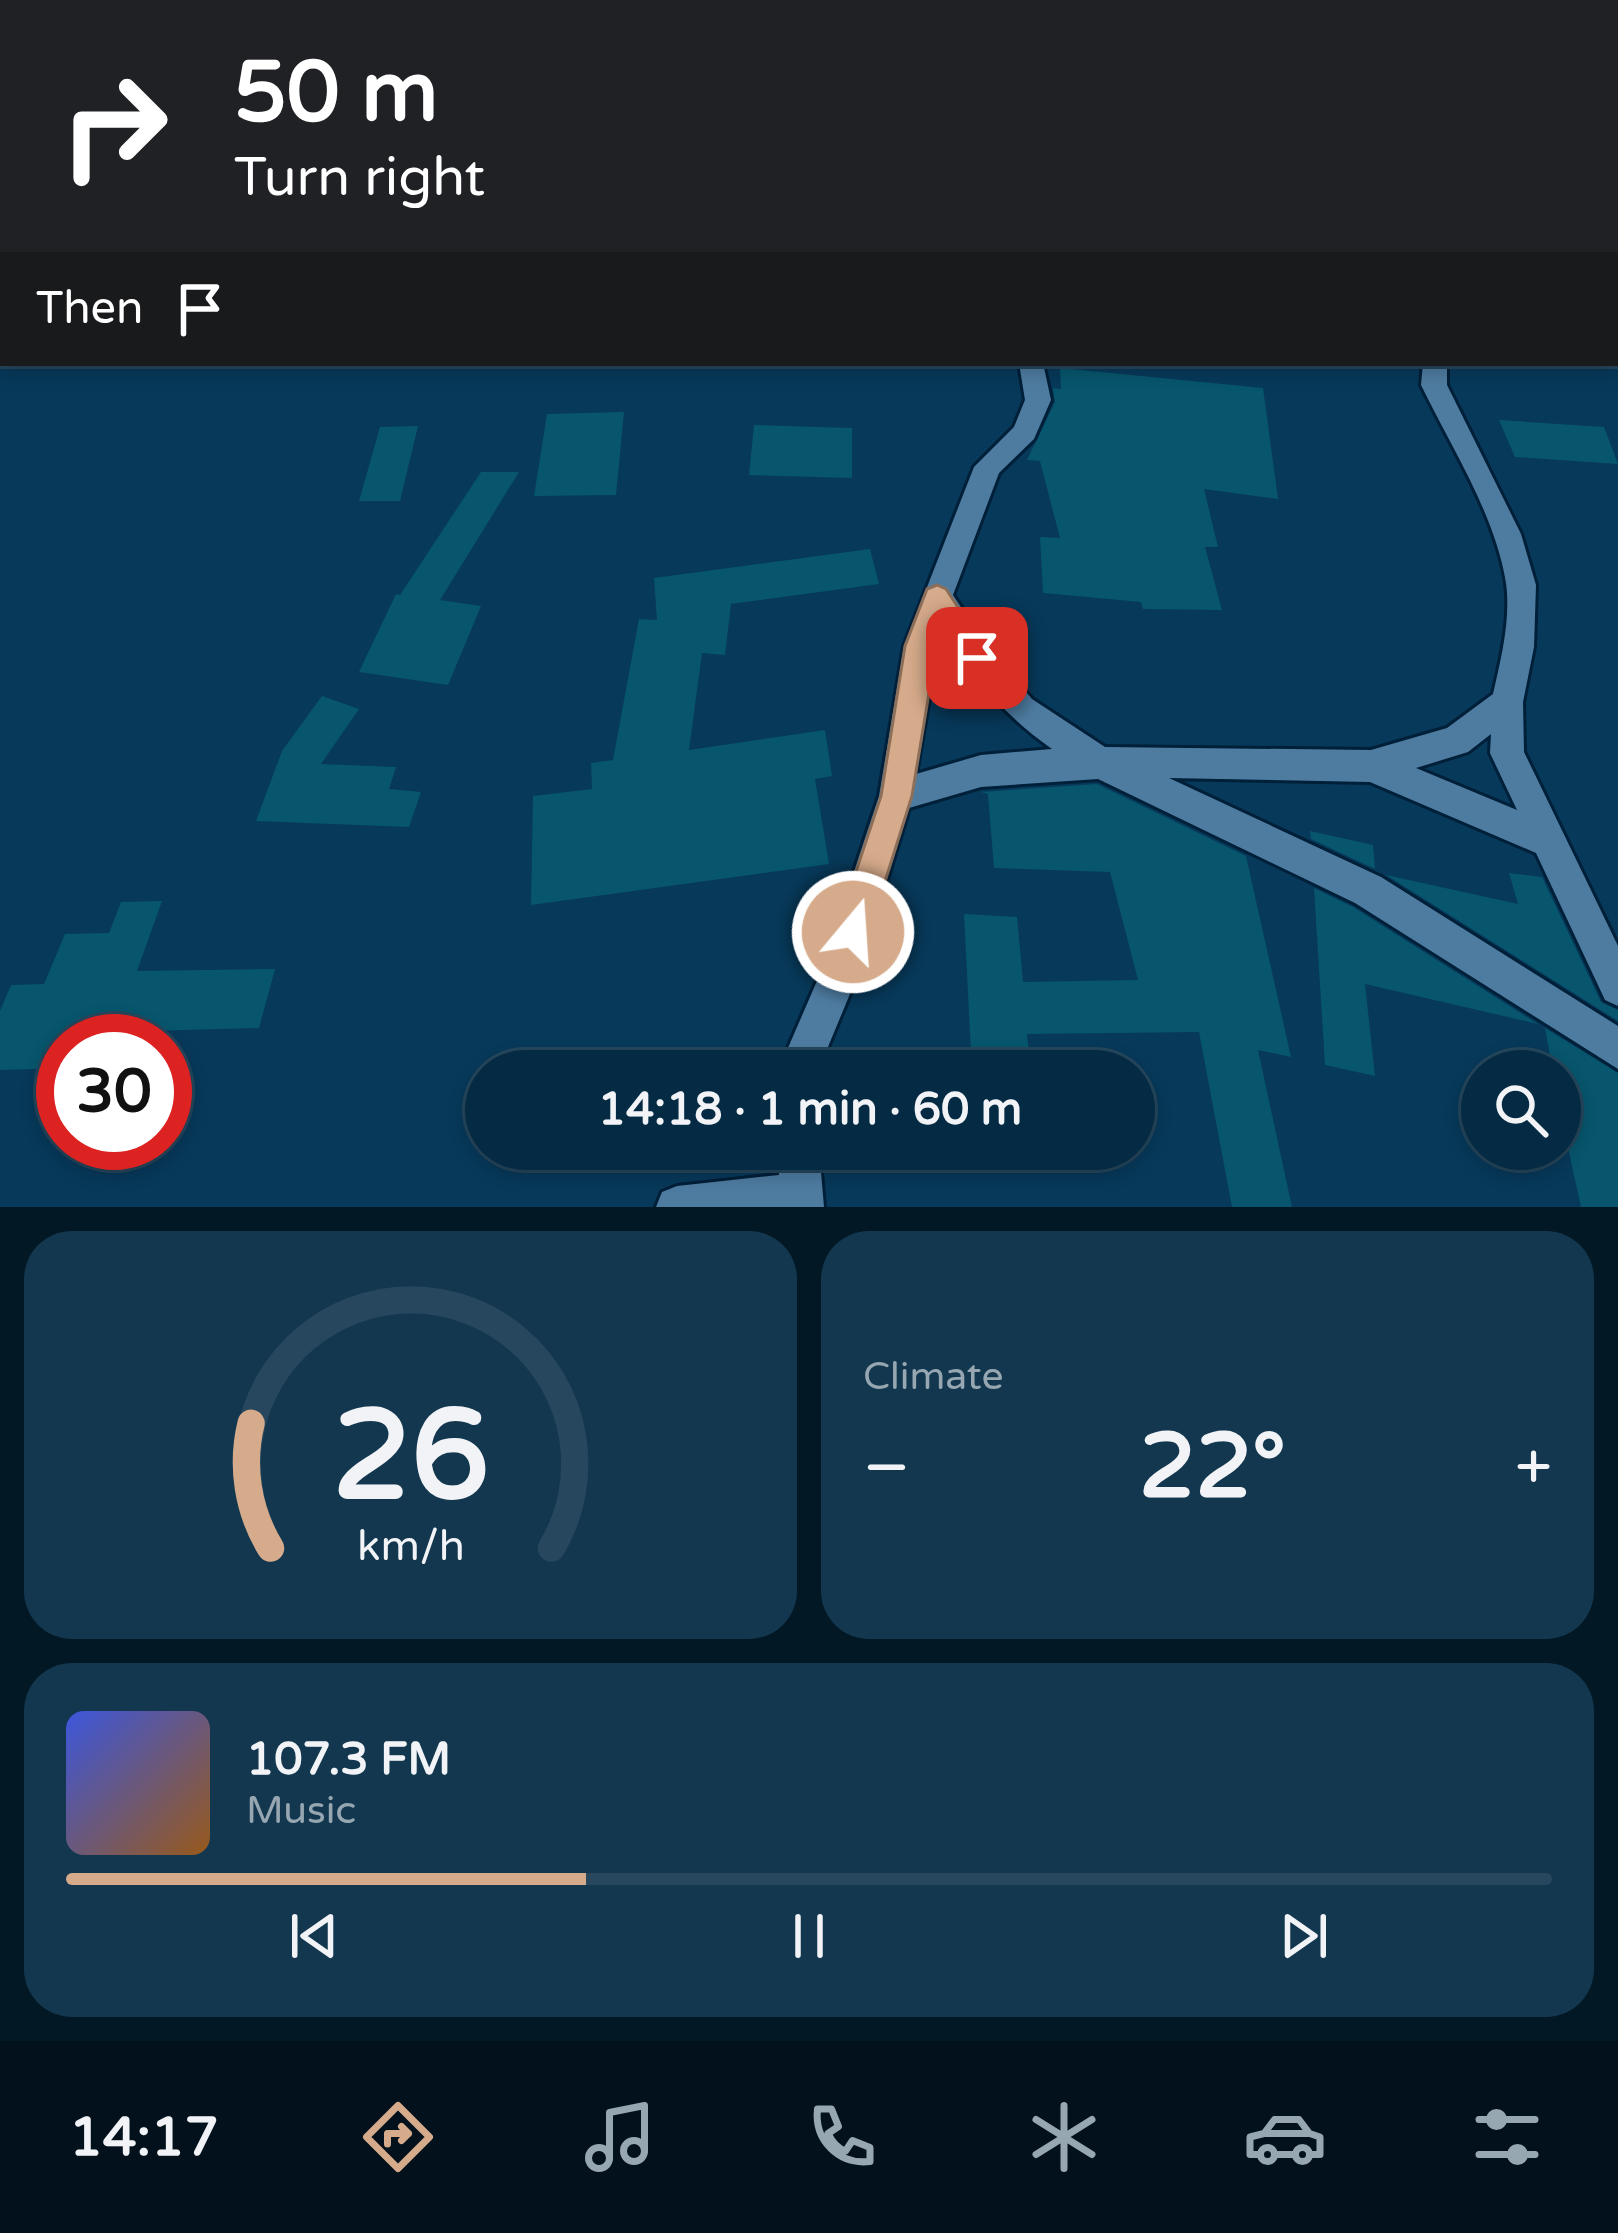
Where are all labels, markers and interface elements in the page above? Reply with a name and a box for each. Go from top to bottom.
text: 50 m [234,43,438,144]
icon: right [36,48,192,204]
text: Turn right [234,145,485,210]
icon: arrive [167,276,233,342]
text: Then [36,282,143,336]
pin [926,607,1028,709]
icon: arrive [944,625,1010,691]
position arrow [790,869,916,995]
speed limit sign: 30 [36,1014,192,1170]
map controls [1461,1050,1581,1170]
button: search [1461,1050,1581,1170]
text: 14:18 · 1 min · 60 m [598,1083,1022,1137]
text: Climate [863,1353,1003,1400]
text: 26 [332,1382,489,1533]
text: 22° [1139,1413,1286,1522]
text: − [863,1428,910,1508]
text: + [1515,1428,1552,1508]
text: km/h [357,1521,464,1572]
text: 107.3 FM [246,1733,451,1787]
text: Music [246,1787,356,1834]
icon: previous [281,1903,347,1969]
icon: pause [776,1903,842,1969]
icon: next [1271,1903,1337,1969]
icon: directions [356,2095,440,2179]
icon: music [578,2095,662,2179]
icon: phone [800,2095,884,2179]
icon: climate [1022,2095,1106,2179]
icon: car [1243,2095,1327,2179]
icon: filters [1465,2095,1549,2179]
text: 14:17 [69,2105,219,2170]

